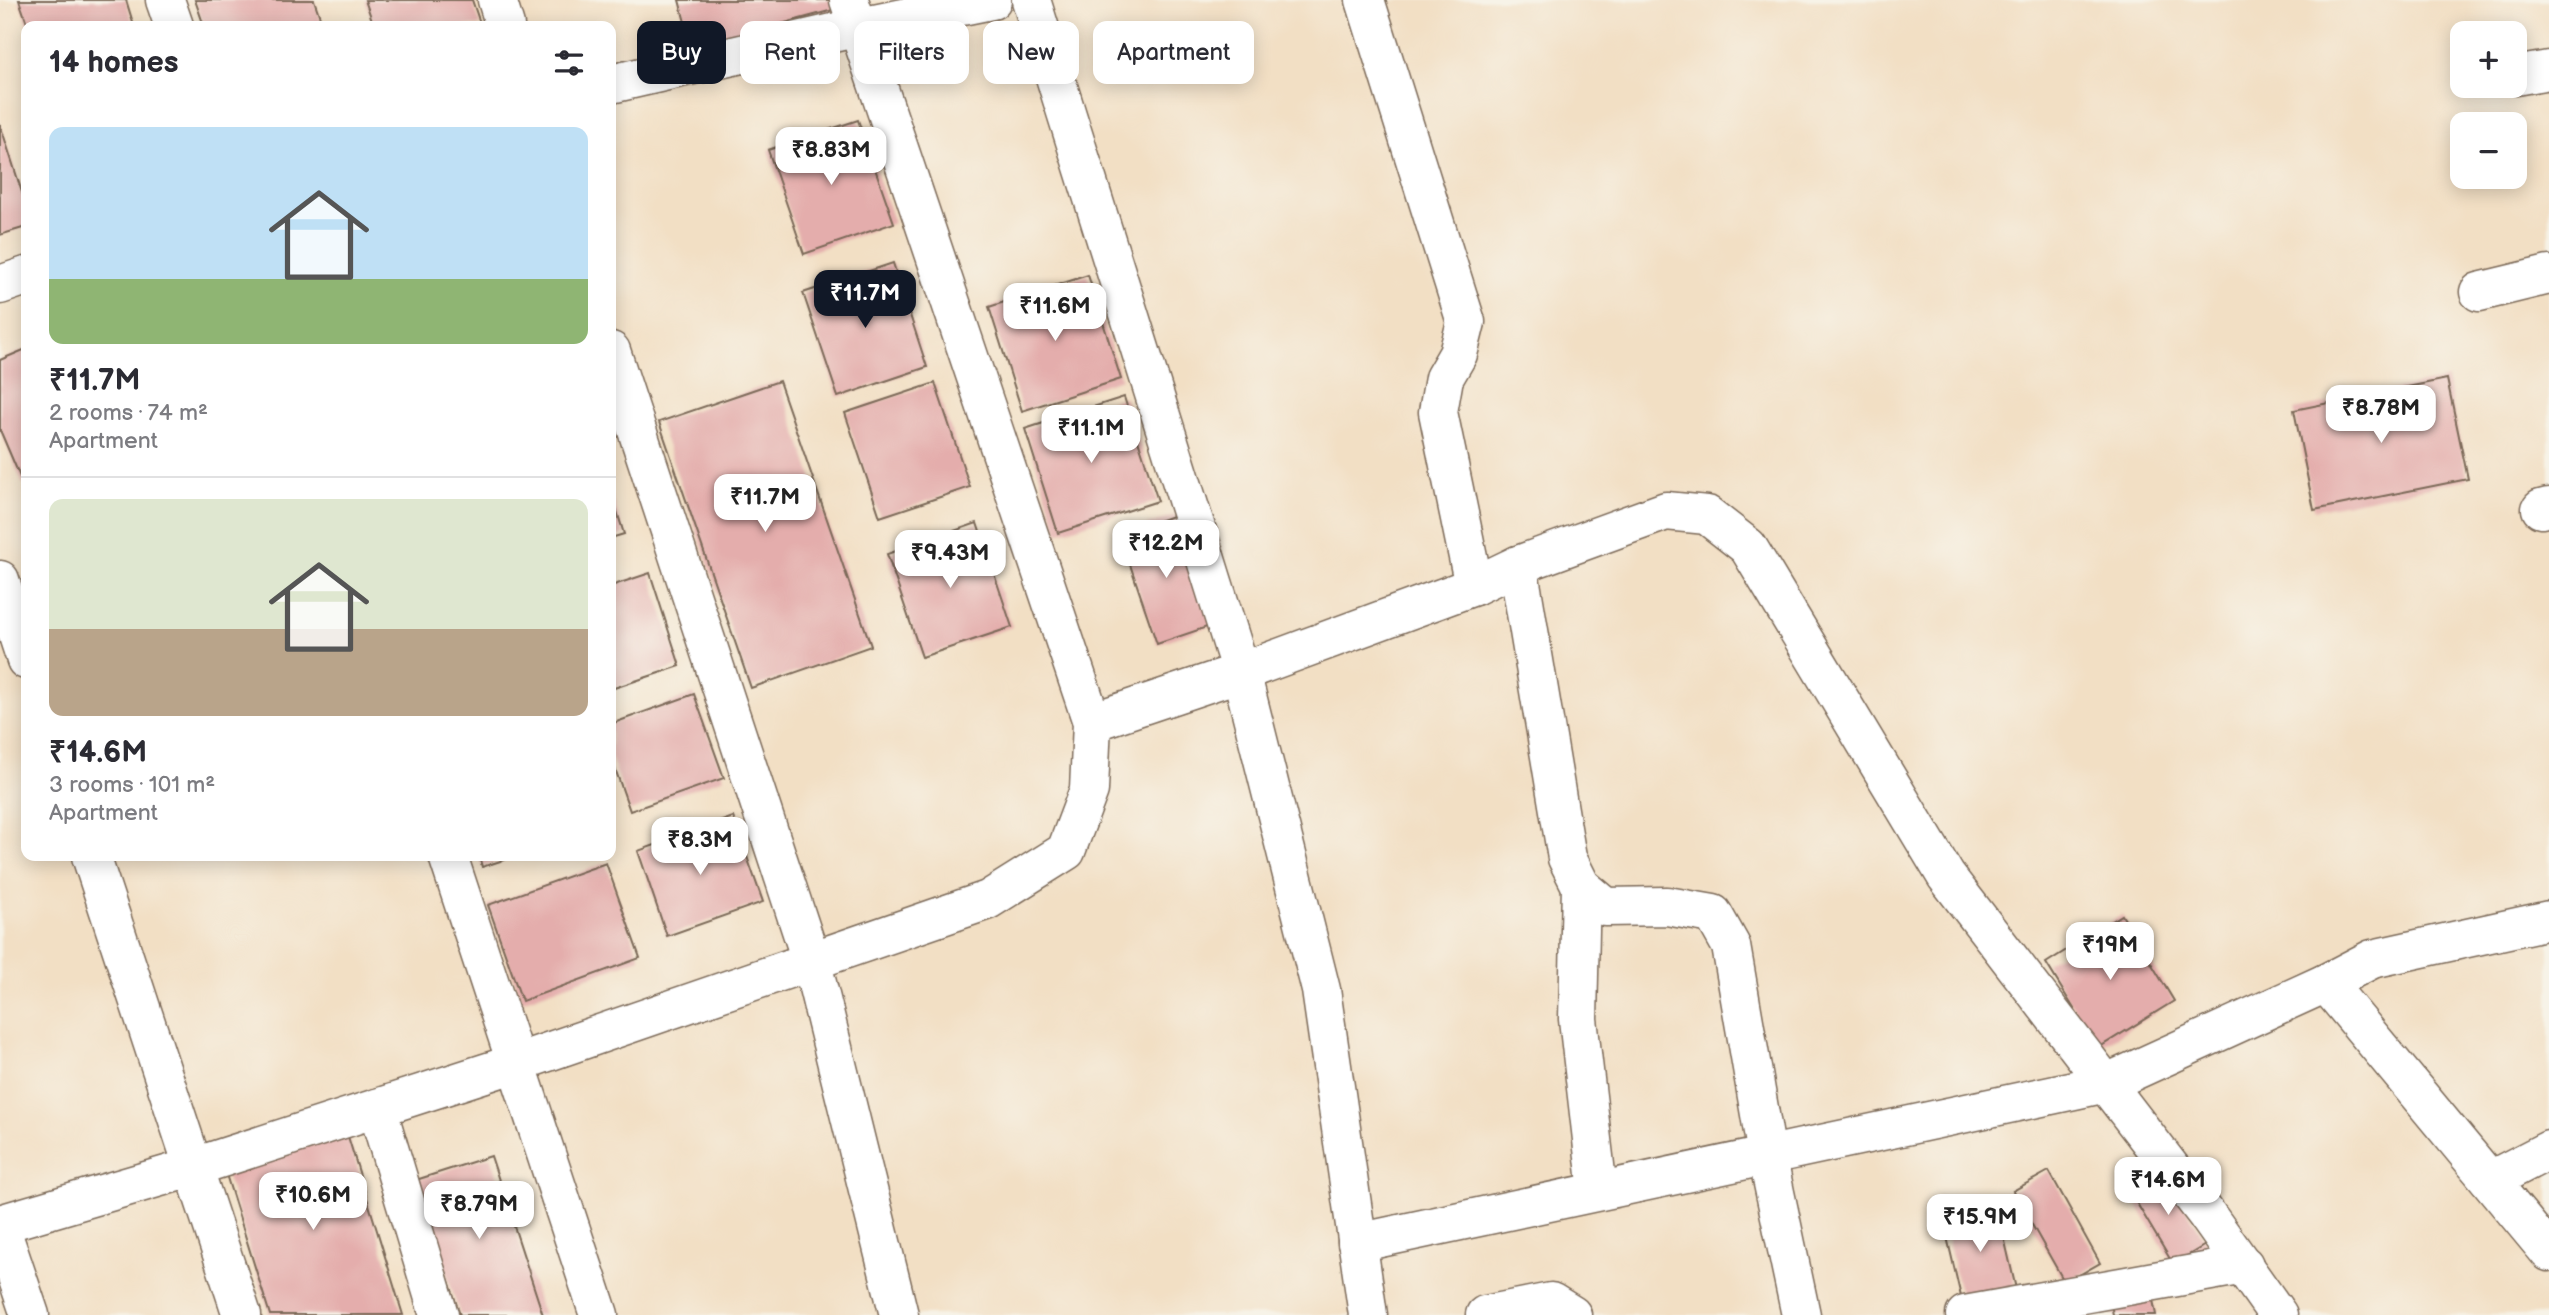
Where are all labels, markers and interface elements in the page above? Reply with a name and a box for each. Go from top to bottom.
chip: Buy [637,21,726,84]
chip: Rent [740,21,840,84]
chip: Filters [854,21,969,84]
chip: New [983,21,1079,84]
chip: Apartment [1093,21,1254,84]
map controls [2450,21,2527,189]
button: + [2450,21,2527,98]
icon: filters [550,44,588,82]
text: 14 homes [49,45,178,81]
button: − [2450,112,2527,189]
pin: ₹8.83M [774,128,888,187]
text: ₹8.83M [791,136,871,164]
icon: home [256,172,382,298]
pin: ₹11.7M [808,270,922,330]
text: ₹11.7M [830,279,900,307]
pin: ₹11.6M [998,284,1112,343]
text: ₹11.6M [1019,292,1091,320]
text: ₹11.7M [49,363,140,399]
pin: ₹8.78M [2324,386,2438,445]
text: ₹8.78M [2342,394,2420,422]
text: 2 rooms · 74 m² [49,399,208,427]
pin: ₹11.1M [1034,406,1148,465]
text: ₹11.1M [1057,414,1125,442]
text: Apartment [49,427,158,455]
pin: ₹11.7M [708,475,822,534]
text: ₹11.7M [730,483,800,511]
pin: ₹12.2M [1109,520,1223,580]
text: ₹12.2M [1128,529,1204,557]
pin: ₹9.43M [893,530,1007,590]
text: ₹9.43M [911,539,989,567]
icon: home [256,544,382,670]
text: ₹14.6M [49,735,147,771]
text: 3 rooms · 101 m² [49,771,215,799]
text: Apartment [49,799,158,827]
pin: ₹8.3M [651,818,749,877]
text: ₹8.3M [667,826,733,854]
pin: ₹19M [2069,922,2151,982]
text: ₹19M [2082,931,2138,959]
pin: ₹14.6M [2111,1158,2225,1217]
text: ₹14.6M [2130,1166,2206,1194]
pin: ₹10.6M [256,1172,370,1232]
text: ₹10.6M [275,1181,351,1209]
pin: ₹8.79M [422,1182,536,1241]
text: ₹8.79M [440,1190,518,1218]
pin: ₹15.9M [1923,1194,2037,1254]
text: ₹15.9M [1943,1203,2017,1231]

